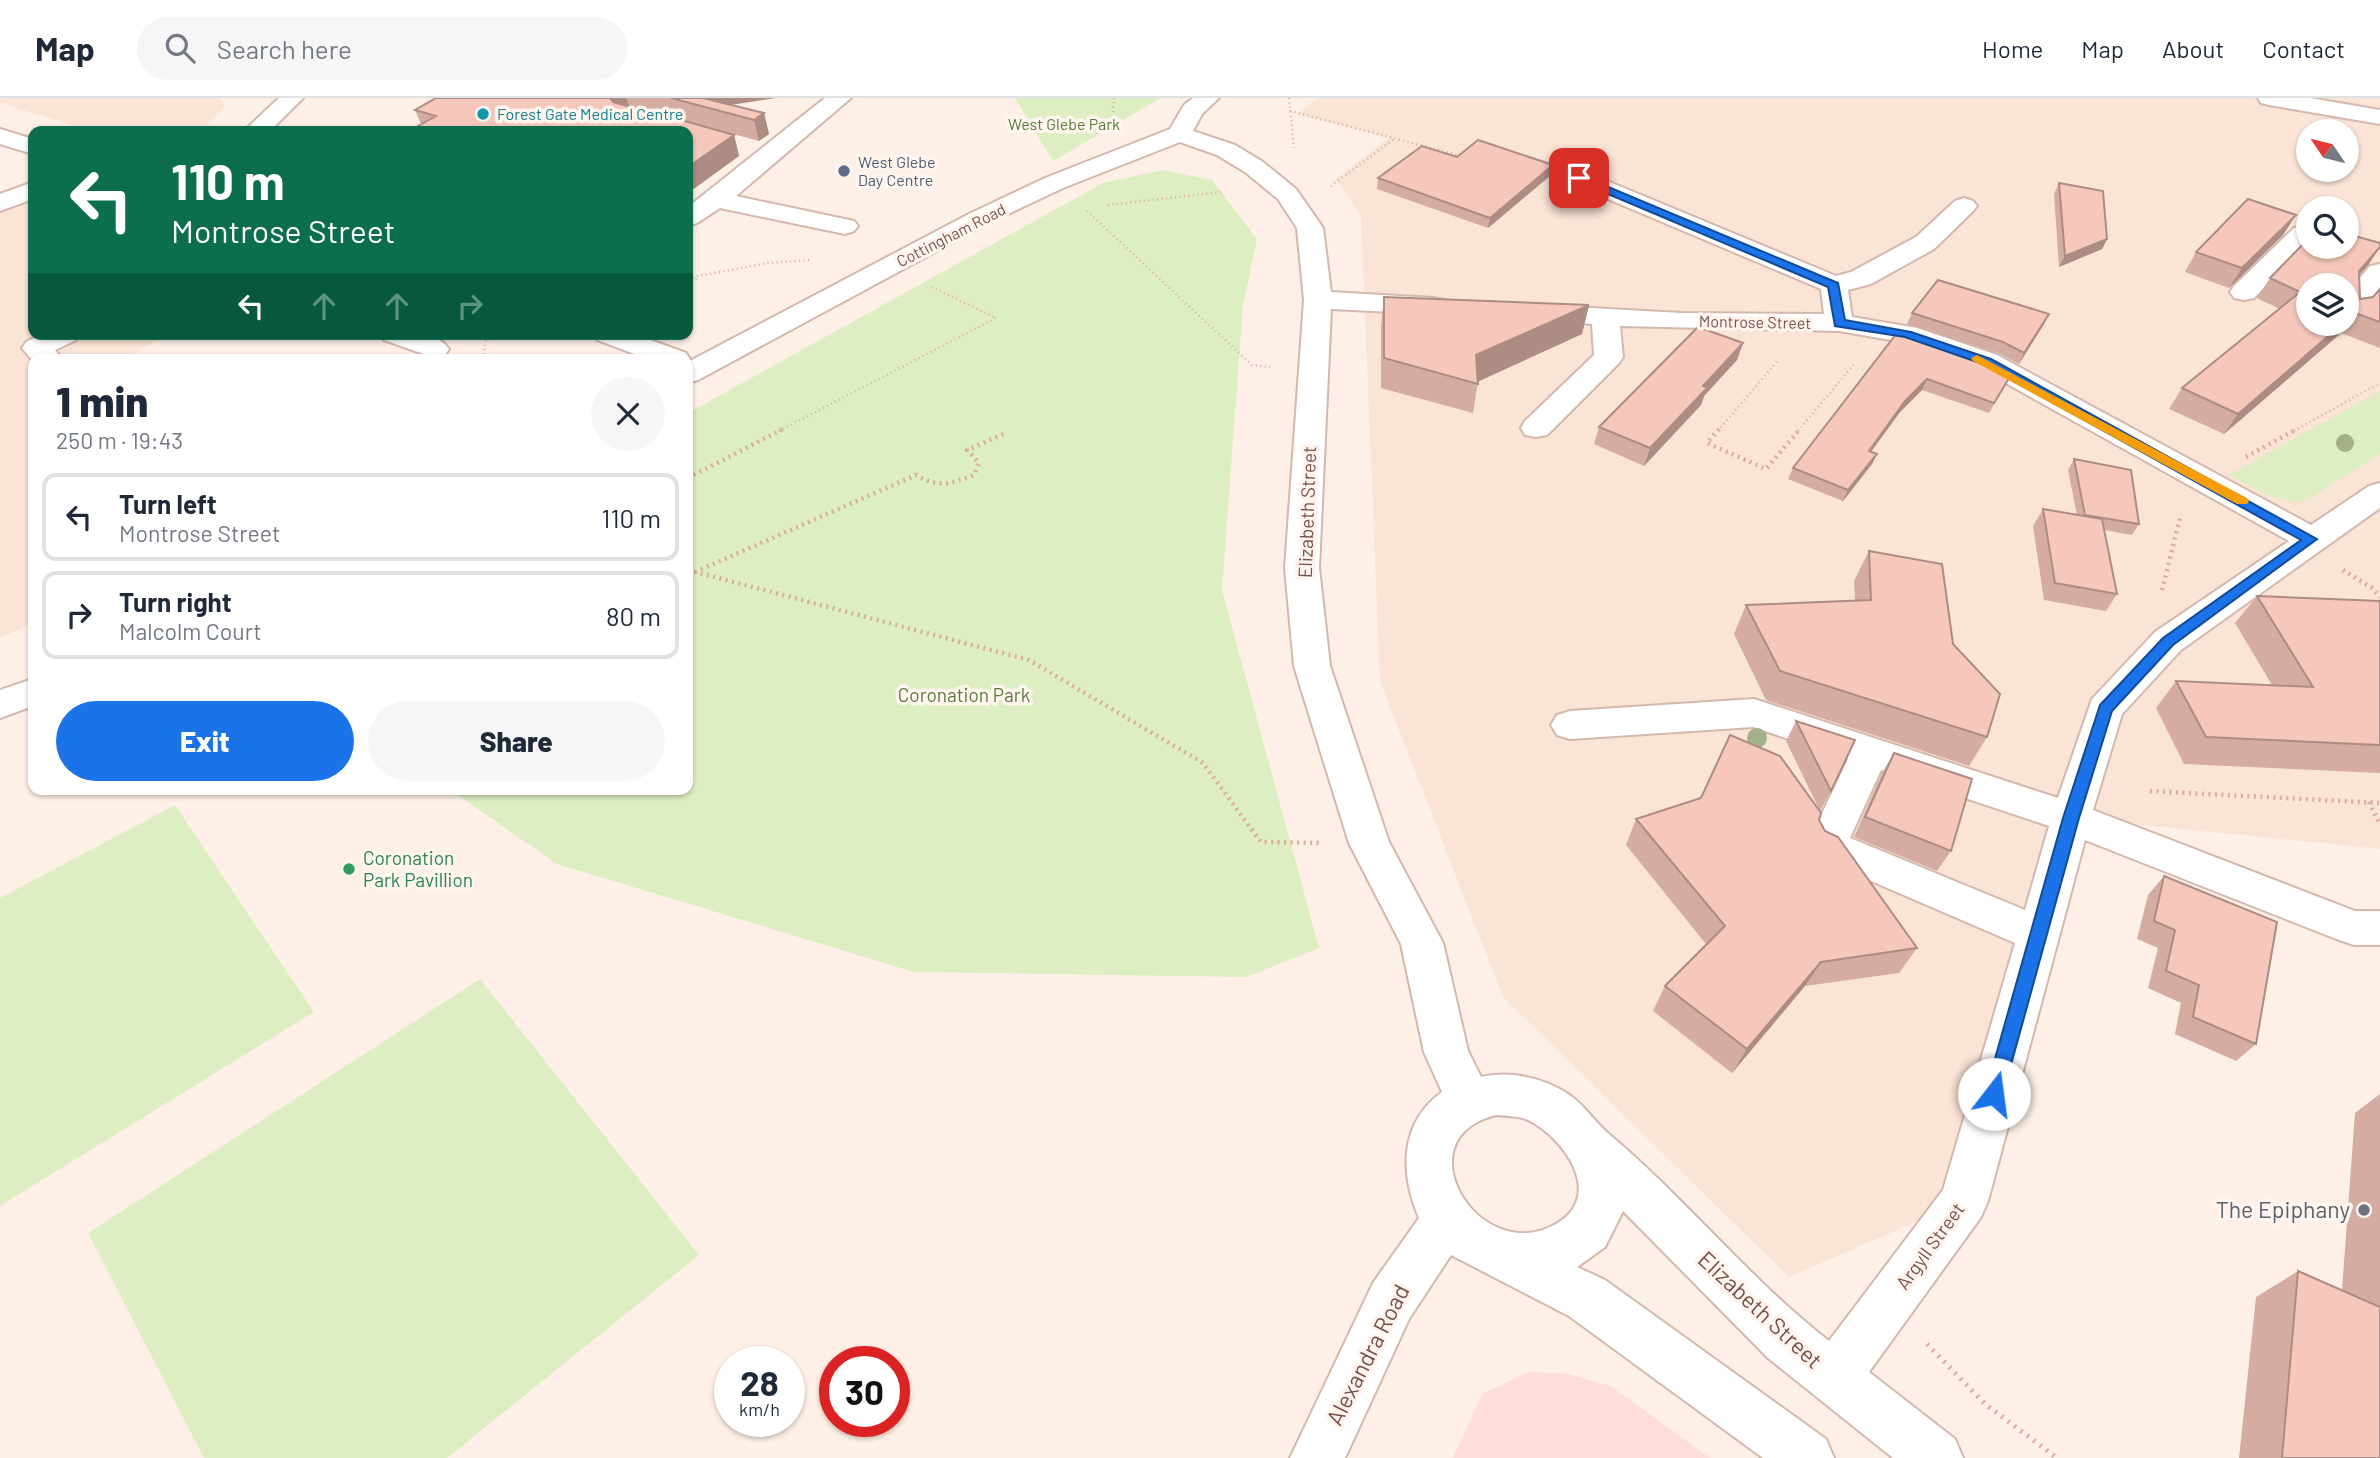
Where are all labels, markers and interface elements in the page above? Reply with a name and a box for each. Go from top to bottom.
search box [137,17,627,80]
text: Map [35,28,95,68]
icon: search [161,29,199,67]
text: Search here [217,33,352,64]
text: Home [1982,34,2043,63]
text: Map [2081,34,2124,63]
text: About [2162,34,2224,63]
text: Contact [2262,34,2345,63]
place label: Forest Gate Medical Centre [497,104,683,123]
marker: Forest Gate Medical Centre [475,106,491,122]
park label: West Glebe Park [1008,114,1120,133]
north arrow [2296,119,2359,182]
map controls [2296,119,2359,336]
pin [1549,148,1609,208]
text: 110 m [171,151,285,210]
place label: West Glebe Day Centre [858,152,936,189]
icon: left [56,154,147,245]
icon: arrive [1560,159,1598,197]
marker: West Glebe Day Centre [836,163,852,179]
button: search [2296,196,2359,259]
street label: Cottingham Road [893,199,1008,270]
text: Montrose Street [171,211,395,249]
button: layers [2296,273,2359,336]
icon: left [232,287,270,325]
icon: ahead [305,287,343,325]
icon: ahead [378,287,416,325]
icon: right [451,287,489,325]
street label: Montrose Street [1699,311,1811,332]
text: 1 min [56,375,148,425]
button: close [591,377,665,451]
text: 250 m · 19:43 [56,426,183,454]
street label: Elizabeth Street [1293,446,1320,578]
text: Turn left [119,488,217,519]
icon: left [60,498,98,536]
text: 110 m [601,502,661,533]
text: Montrose Street [119,519,280,547]
text: Turn right [119,586,232,617]
icon: right [60,596,98,634]
text: 80 m [606,600,661,631]
text: Malcolm Court [119,617,262,645]
park label: Coronation Park [898,683,1030,706]
button: Exit [56,701,354,781]
button: Share [368,701,665,781]
place label: Coronation Park Pavillion [363,846,473,891]
marker: Coronation Park Pavillion [341,861,357,877]
position arrow [1957,1057,2031,1131]
place label: The Epiphany [2216,1195,2350,1223]
street label: Argyll Street [1890,1198,1969,1294]
marker: The Epiphany [2356,1202,2372,1218]
street label: Elizabeth Street [1693,1245,1829,1374]
street label: Alexandra Road [1320,1279,1415,1430]
speed limit sign: 30 [819,1346,910,1437]
text: 28 [740,1361,779,1403]
text: km/h [739,1398,780,1420]

